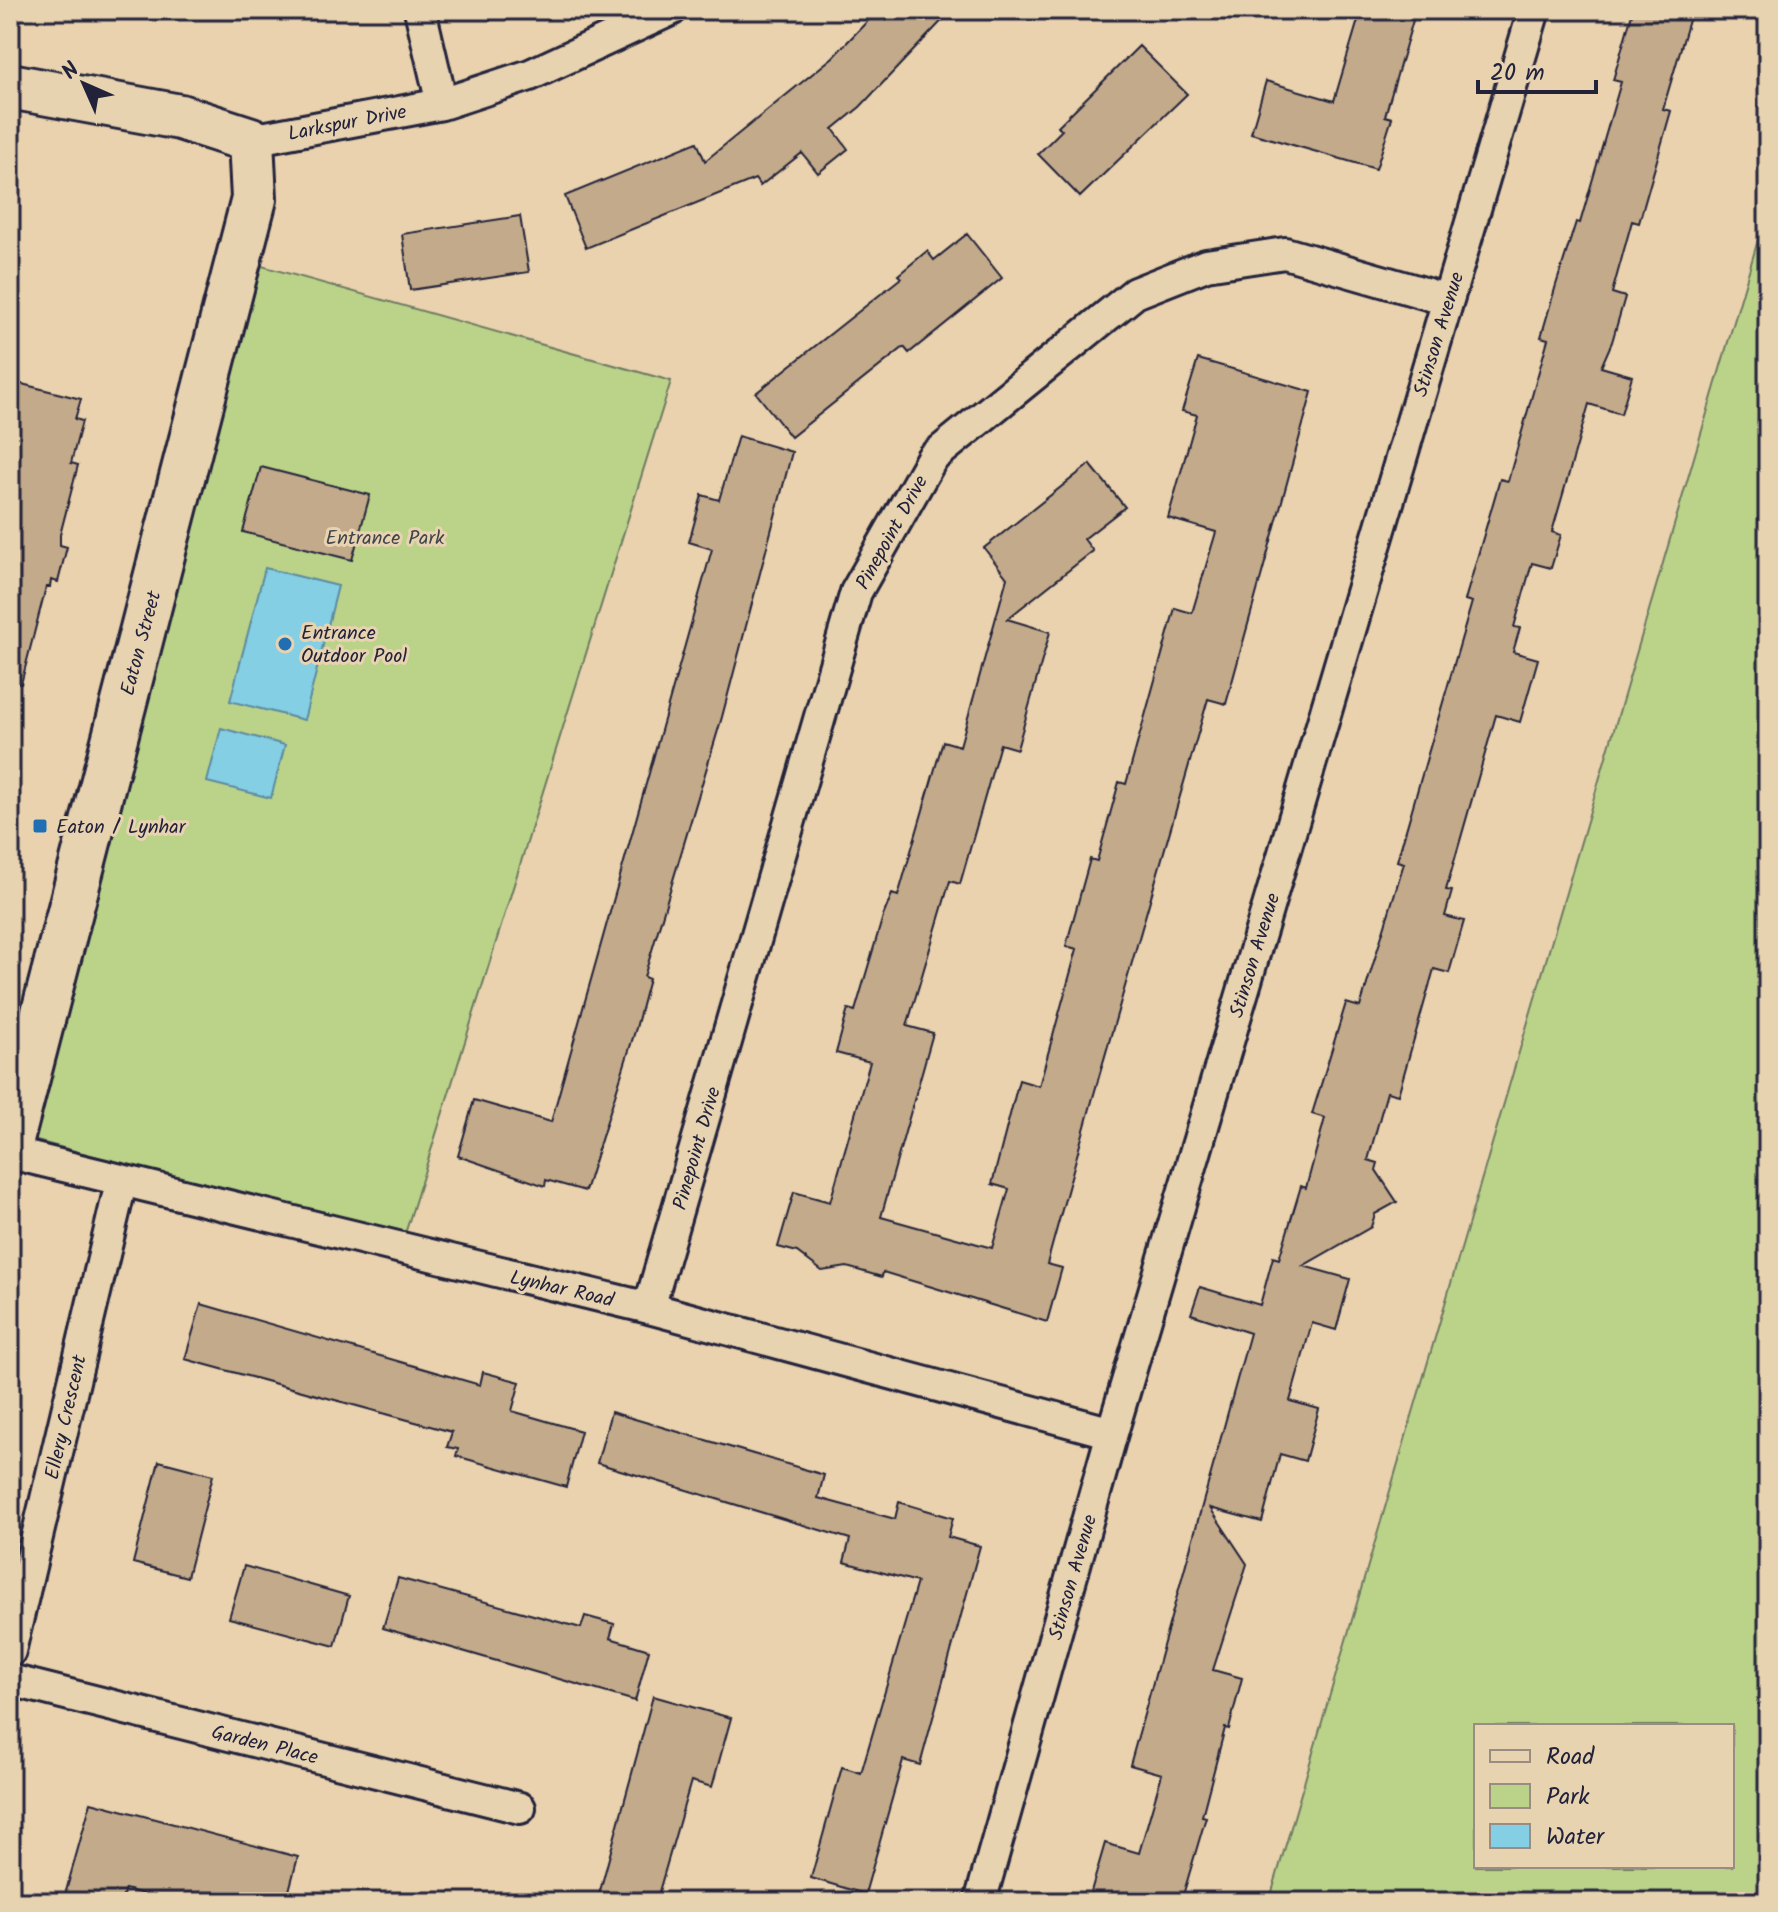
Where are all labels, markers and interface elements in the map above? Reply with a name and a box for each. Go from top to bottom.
north arrow [44,44,124,124]
scale bar [1478,44,1596,94]
text: N [54,54,89,89]
text: 20 m [1490,54,1545,93]
street label: Larkspur Drive [285,97,410,151]
street label: Stinson Avenue [1406,268,1474,401]
street label: Pinepoint Drive [848,470,937,596]
park label: Entrance Park [326,523,445,555]
street label: Eaton Street [113,587,171,699]
place label: Entrance Outdoor Pool [301,618,407,673]
marker: Entrance Outdoor Pool [276,635,294,653]
place label: Eaton / Lynhar [56,812,187,844]
marker: Eaton / Lynhar [31,817,49,835]
street label: Stinson Avenue [1222,889,1290,1022]
street label: Pinepoint Drive [665,1083,731,1214]
street label: Lynhar Road [506,1262,618,1318]
street label: Ellery Crescent [37,1352,97,1483]
street label: Stinson Avenue [1041,1511,1107,1644]
street label: Garden Place [208,1717,321,1775]
legend [1474,1724,1734,1868]
text: Road [1546,1738,1595,1777]
text: Park [1546,1778,1590,1817]
text: Water [1546,1818,1606,1857]

